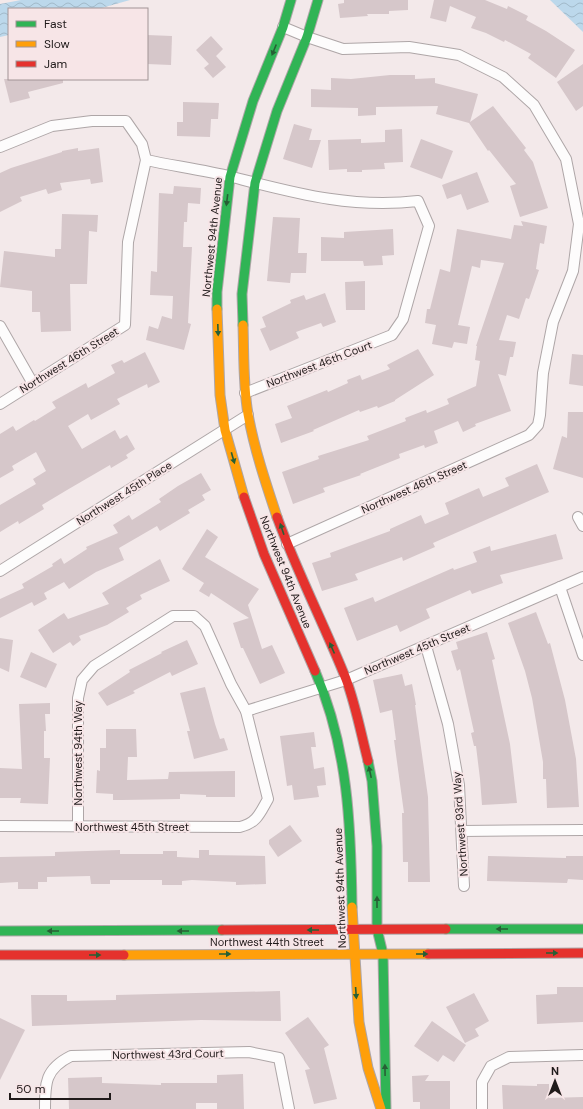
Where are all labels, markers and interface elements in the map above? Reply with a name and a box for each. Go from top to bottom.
legend [8,8,148,80]
text: Fast [44,16,67,32]
text: Slow [44,36,70,52]
one-way arrow [270,44,276,56]
text: Jam [44,56,67,72]
street label: Northwest 94th Avenue [199,176,225,298]
one-way arrow [224,194,231,206]
street label: Northwest 46th Street [17,324,121,396]
one-way arrow [215,324,221,337]
street label: Northwest 46th Court [264,337,374,391]
one-way arrow [230,453,236,465]
street label: Northwest 46th Street [359,457,469,517]
street label: Northwest 45th Place [74,458,174,528]
street label: Northwest 94th Avenue [257,514,315,630]
one-way arrow [278,522,284,534]
street label: Northwest 45th Street [362,620,472,678]
one-way arrow [329,643,335,654]
street label: Northwest 94th Way [71,701,85,805]
one-way arrow [367,766,373,778]
street label: Northwest 93rd Way [449,771,471,877]
street label: Northwest 45th Street [75,820,189,834]
street label: Northwest 94th Avenue [331,828,349,948]
one-way arrow [374,895,380,908]
one-way arrow [495,926,508,932]
one-way arrow [306,927,319,933]
one-way arrow [46,928,59,934]
one-way arrow [176,928,189,934]
street label: Northwest 44th Street [210,935,324,949]
one-way arrow [546,950,559,956]
one-way arrow [219,951,232,957]
one-way arrow [416,951,429,957]
one-way arrow [89,952,102,958]
one-way arrow [353,987,360,999]
street label: Northwest 43rd Court [112,1046,224,1062]
north arrow [535,1061,575,1101]
one-way arrow [382,1063,388,1076]
text: N [551,1064,559,1078]
scale bar [10,1075,110,1101]
text: 50 m [16,1081,45,1097]

